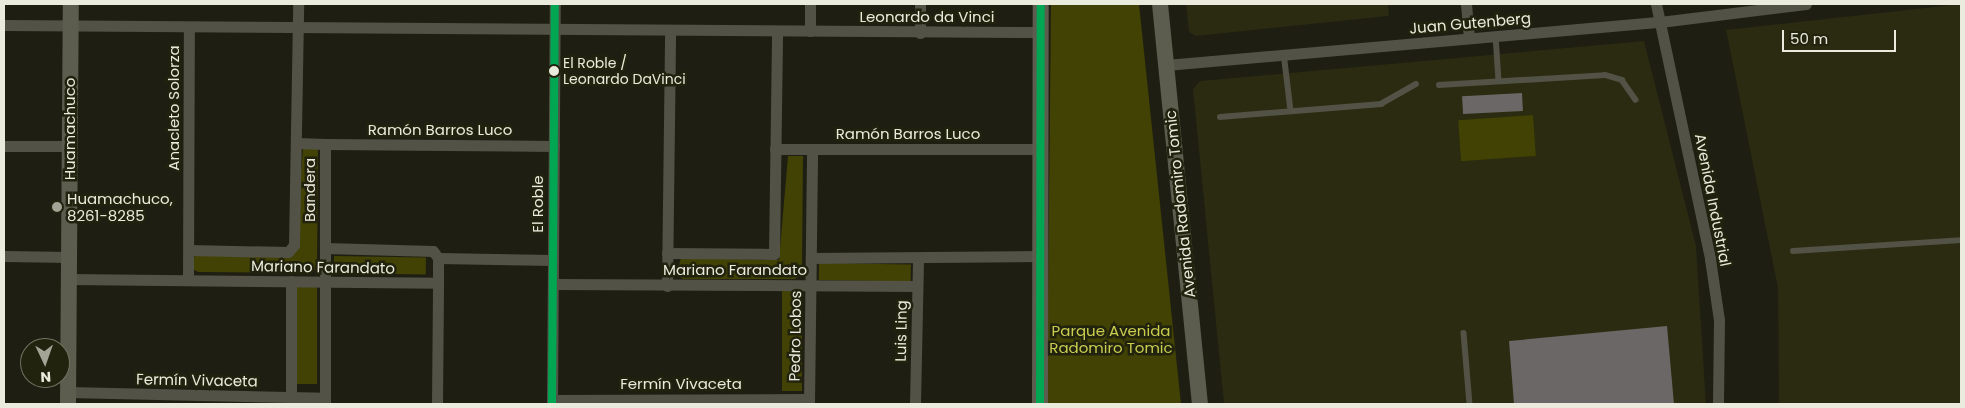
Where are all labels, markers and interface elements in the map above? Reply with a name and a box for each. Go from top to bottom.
street label: Leonardo da Vinci [860,8,994,26]
street label: Juan Gutenberg [1408,9,1532,37]
scale bar [1785,20,1899,52]
text: 50 m [1790,28,1828,49]
street label: Anacleto Solorza [165,45,183,171]
place label: El Roble / Leonardo DaVinci [563,55,686,88]
marker: El Roble / Leonardo DaVinci [549,66,559,76]
street label: Huamachuco [61,78,79,180]
street label: Avenida Radomiro Tomic [1161,109,1199,299]
street label: Ramón Barros Luco [368,121,512,139]
street label: Ramón Barros Luco [836,125,980,143]
street label: Avenida Industrial [1691,132,1735,268]
street label: Bandera [301,158,319,222]
street label: El Roble [529,175,547,233]
place label: Huamachuco, 8261-8285 [67,189,173,224]
marker: Huamachuco, 8261-8285 [51,201,63,213]
street label: Mariano Farandato [251,257,395,277]
street label: Mariano Farandato [663,261,807,279]
street label: Pedro Lobos [785,290,805,382]
street label: Luis Ling [891,300,911,362]
park label: Parque Avenida Radomiro Tomic [1049,321,1173,356]
north arrow [20,338,70,388]
text: N [40,367,52,387]
street label: Fermín Vivaceta [136,370,258,390]
street label: Fermín Vivaceta [620,375,742,393]

